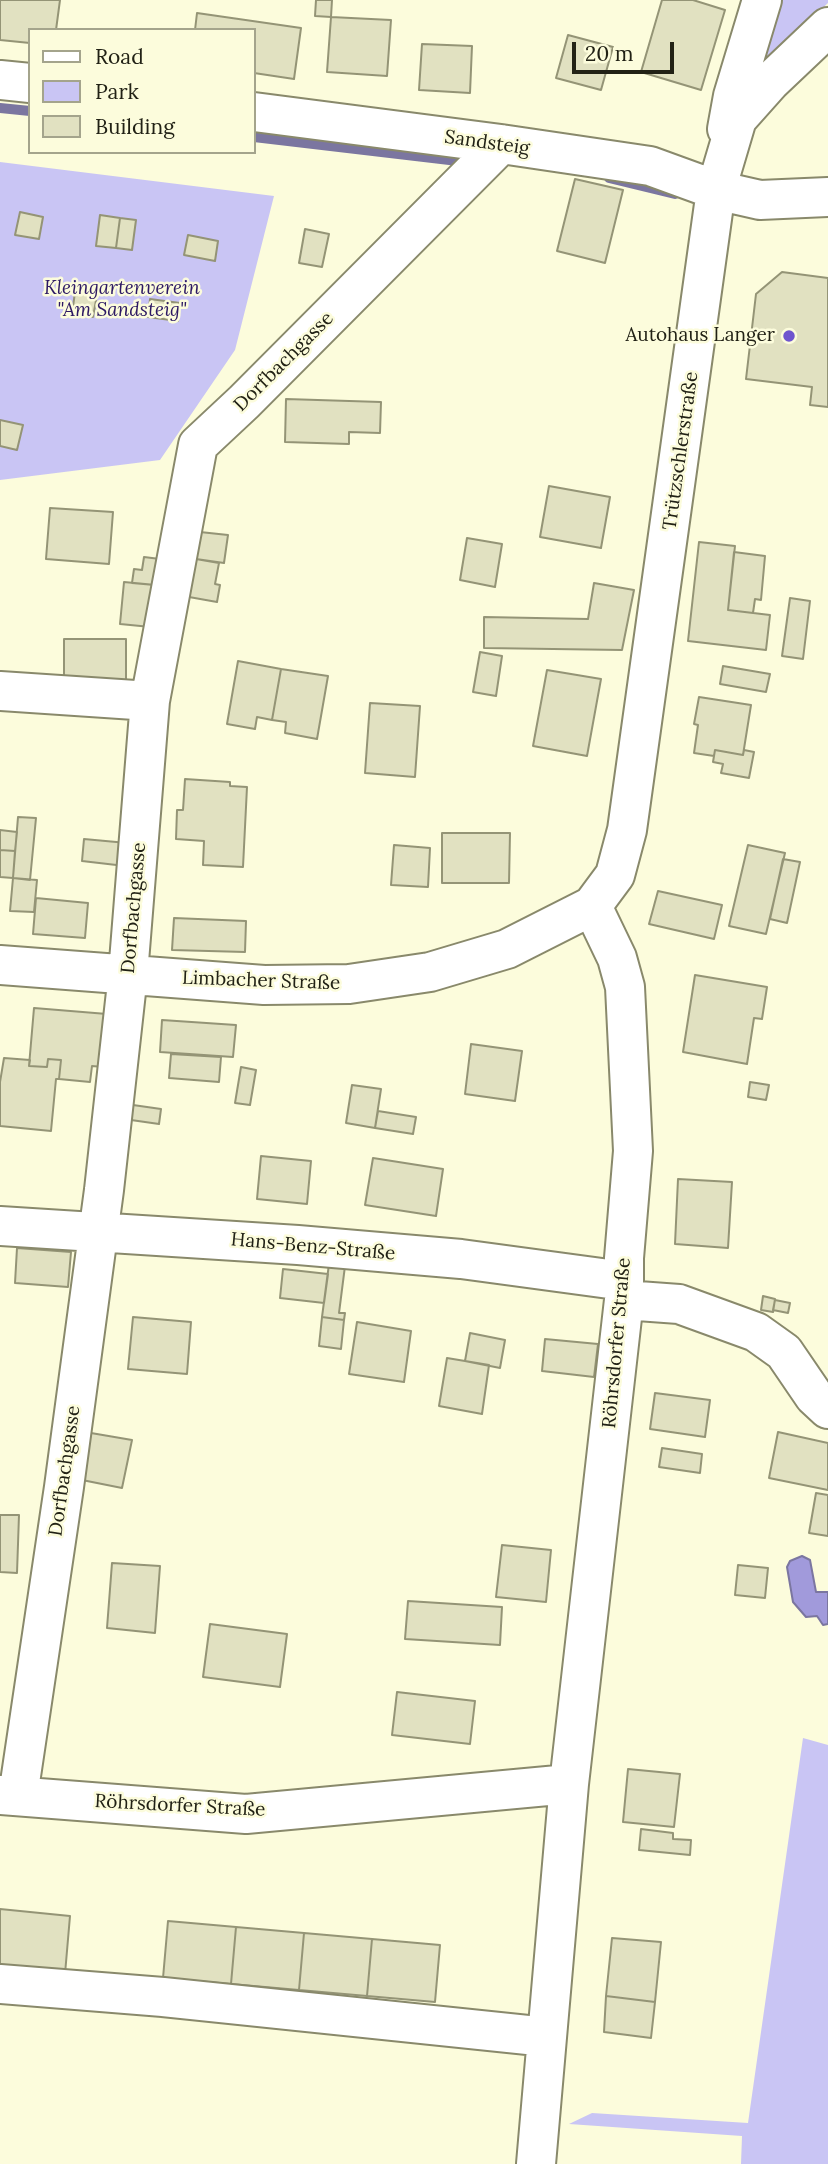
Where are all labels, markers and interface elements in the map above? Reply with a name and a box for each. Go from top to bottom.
legend [28,28,256,154]
scale bar [576,28,678,72]
text: 20 m [585,40,634,67]
text: Road [95,43,144,70]
text: Park [95,78,139,105]
text: Building [95,113,175,140]
street label: Sandsteig [443,126,531,160]
park label: Kleingartenverein "Am Sandsteig" [44,278,200,322]
street label: Dorfbachgasse [229,307,339,417]
place label: Autohaus Langer [625,325,775,347]
marker: Autohaus Langer [781,328,797,344]
street label: Trützschlerstraße [659,370,703,532]
street label: Dorfbachgasse [117,841,151,975]
street label: Limbacher Straße [181,967,341,995]
street label: Hans-Benz-Straße [230,1228,396,1266]
street label: Röhrsdorfer Straße [598,1257,636,1429]
street label: Dorfbachgasse [45,1404,85,1538]
street label: Röhrsdorfer Straße [94,1790,266,1822]

